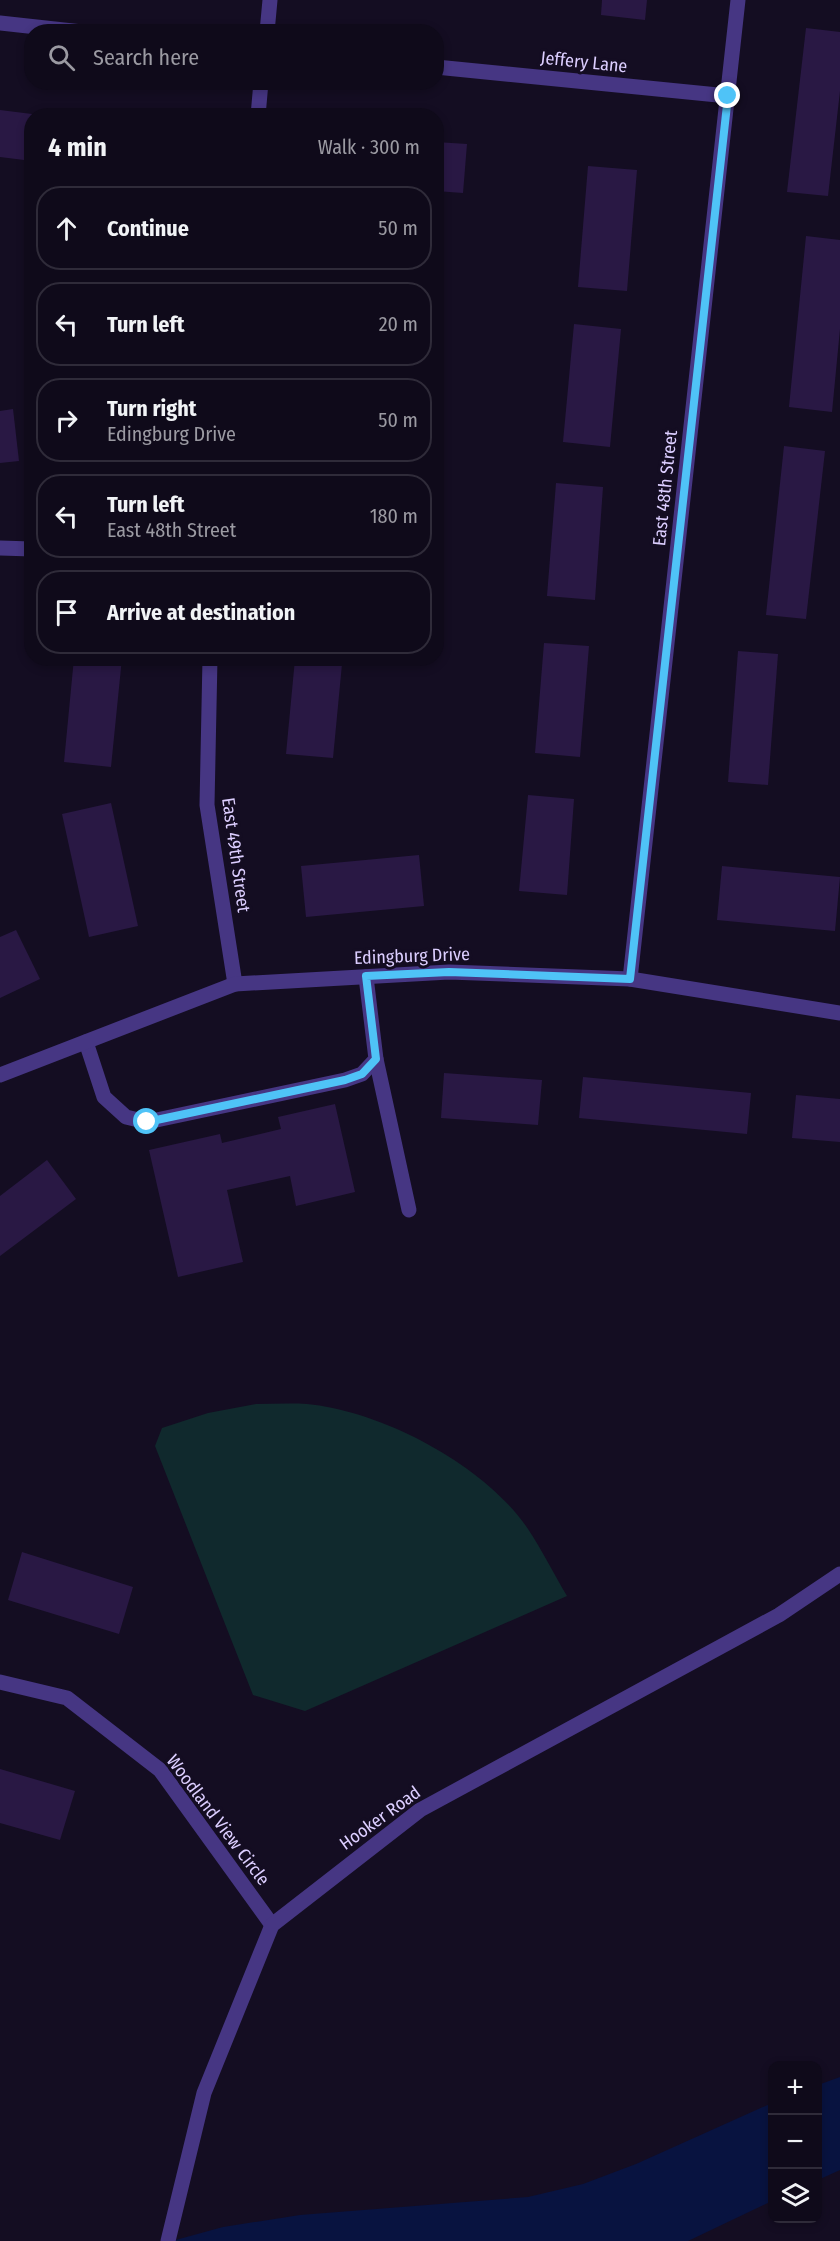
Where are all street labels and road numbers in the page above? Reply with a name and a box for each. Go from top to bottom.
street label: Jeffery Lane [540,47,629,78]
street label: East 48th Street [648,429,682,547]
street label: East 49th Street [217,796,255,914]
street label: Edingburg Drive [354,943,470,969]
street label: Woodland View Circle [162,1750,274,1890]
street label: Hooker Road [335,1781,425,1855]

